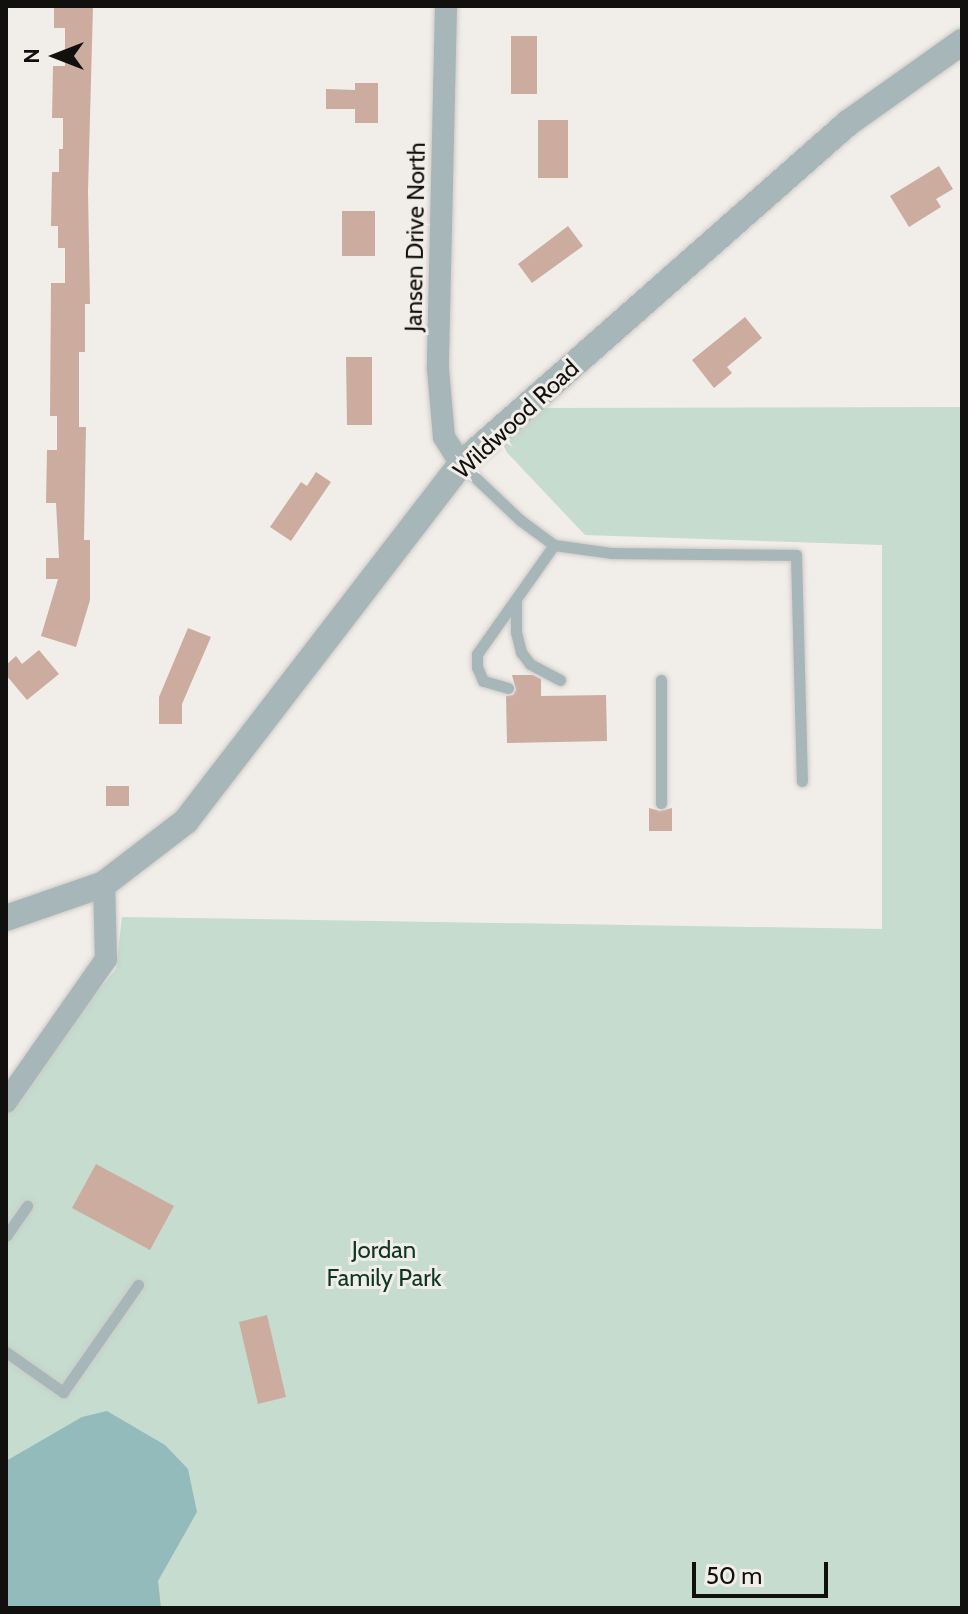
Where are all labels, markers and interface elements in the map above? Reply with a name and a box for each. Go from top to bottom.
north arrow [16,16,96,96]
text: N [18,48,45,64]
street label: Jansen Drive North [399,142,431,332]
street label: Wildwood Road [447,354,585,484]
park label: Jordan Family Park [326,1236,442,1292]
scale bar [696,1546,832,1596]
text: 50 m [706,1561,762,1590]

